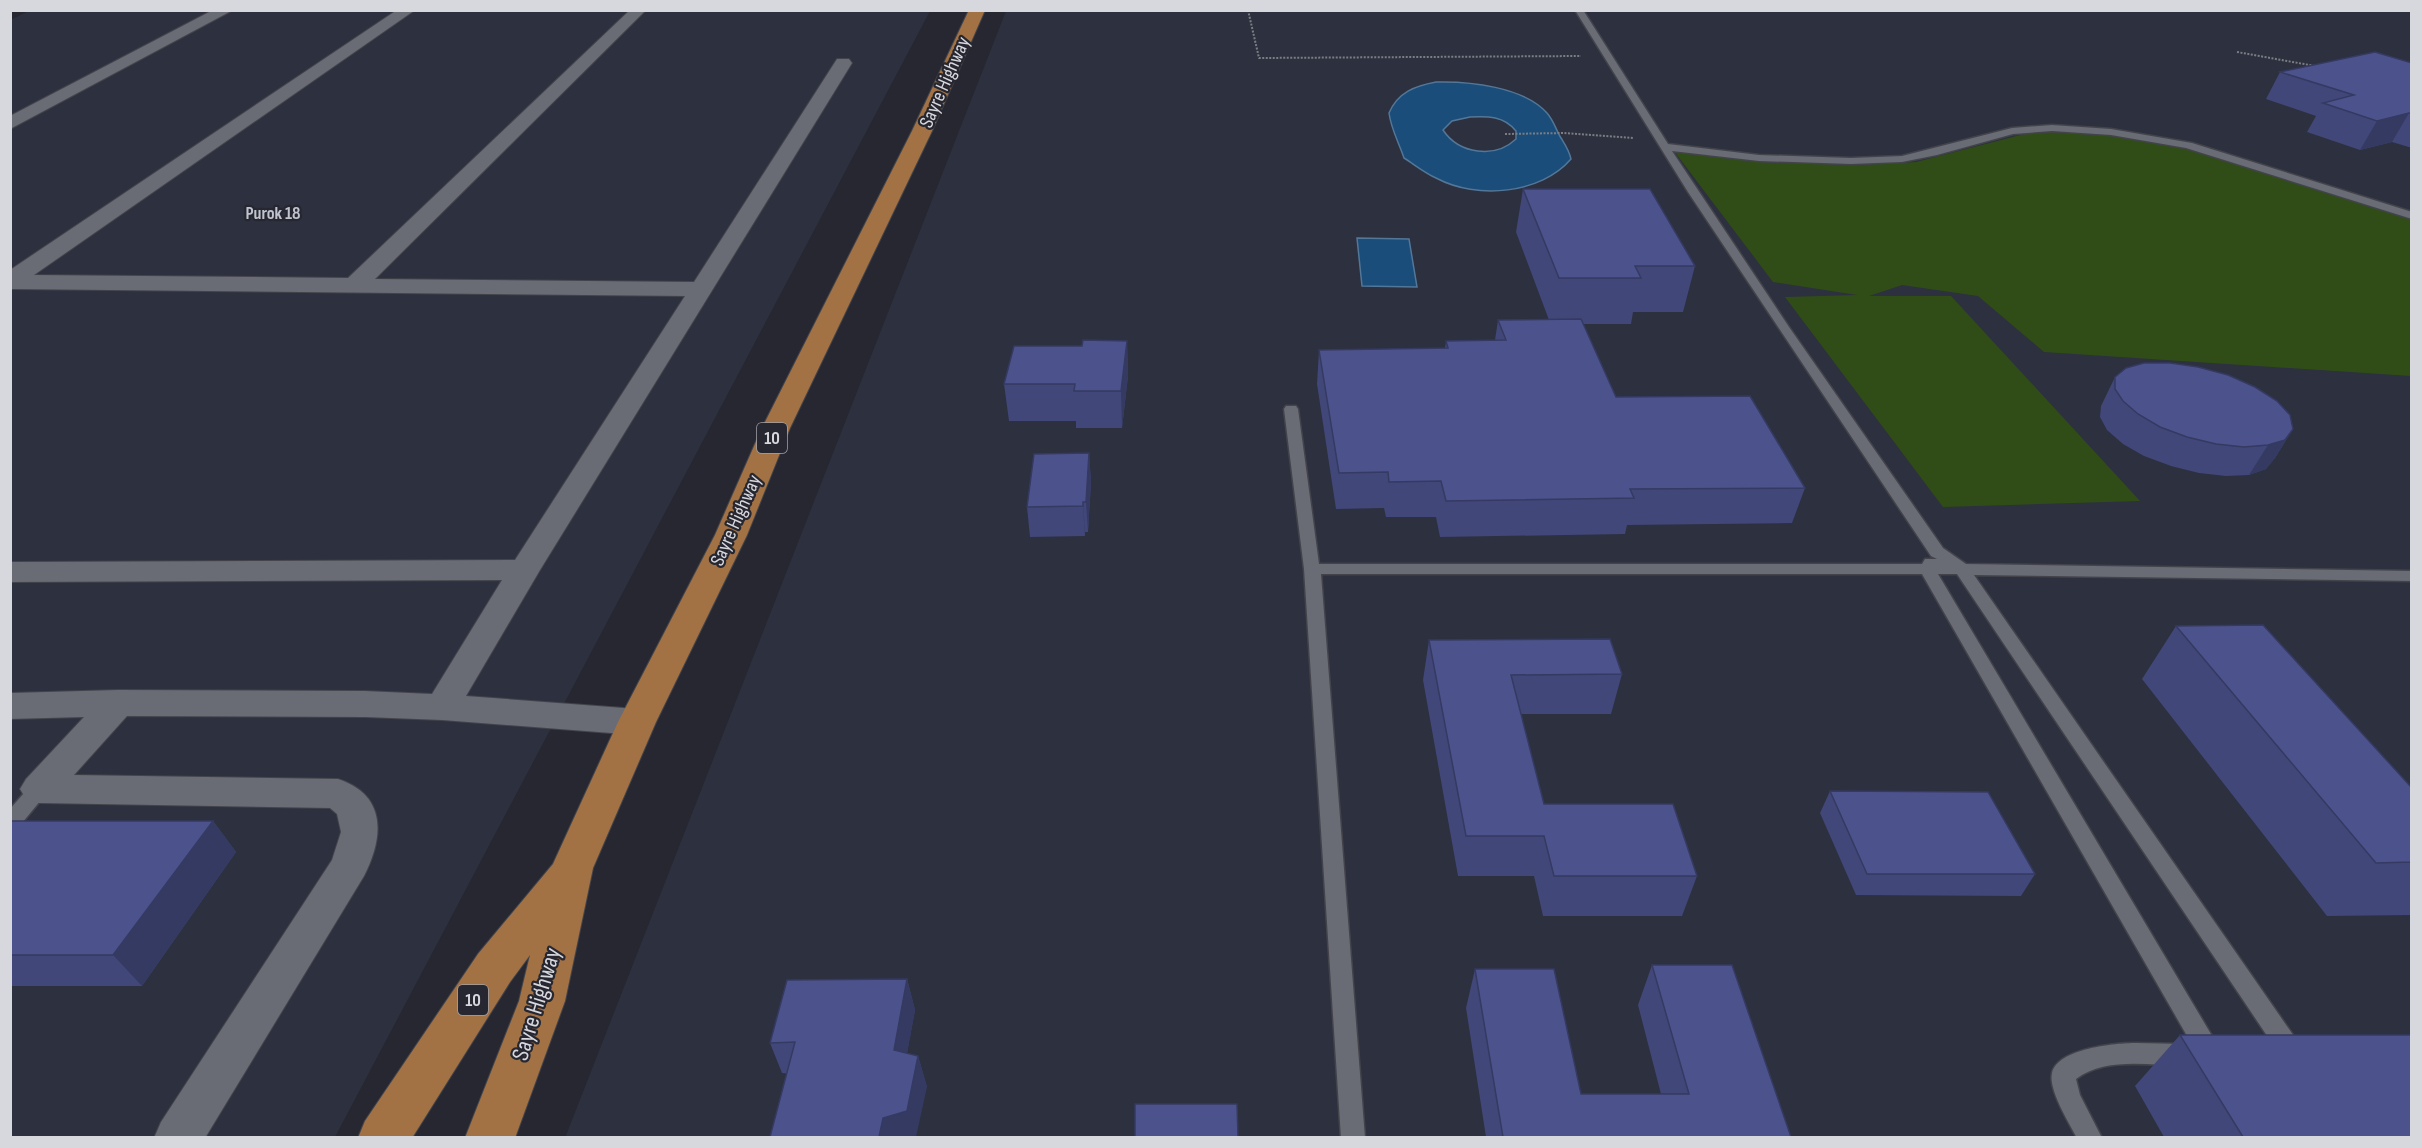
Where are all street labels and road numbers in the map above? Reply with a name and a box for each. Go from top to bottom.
street label: Sayre Highway [914,33,976,132]
road number: 10 [757,423,787,453]
street label: Sayre Highway [705,471,767,570]
street label: Sayre Highway [506,944,567,1064]
road number: 10 [458,985,488,1015]

